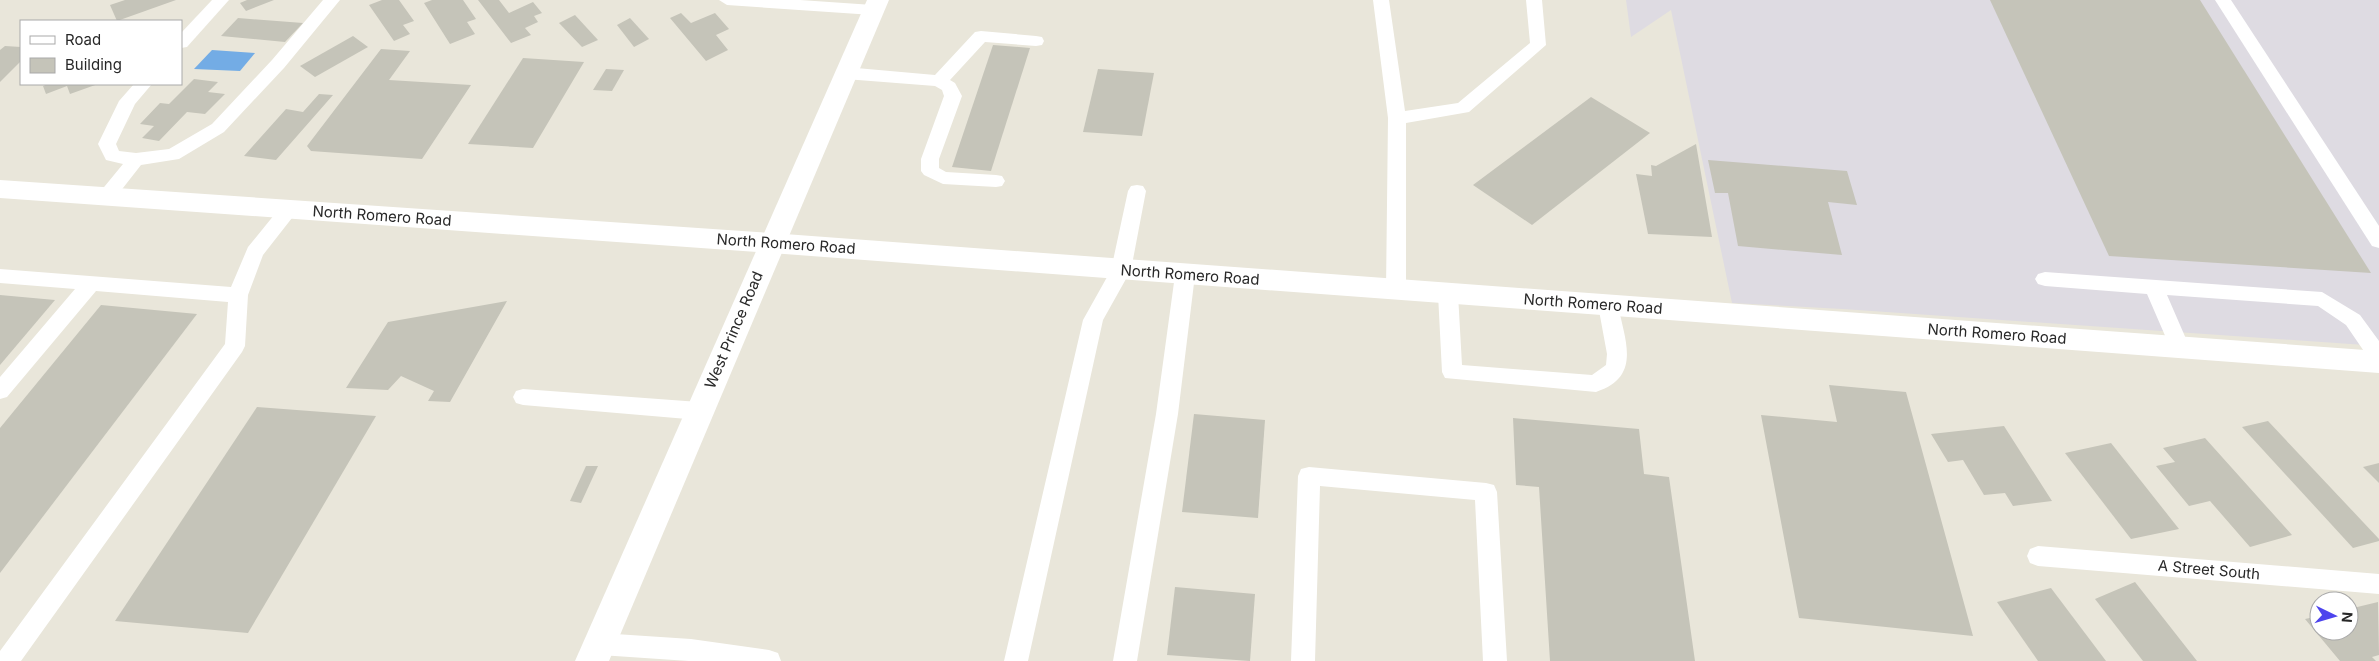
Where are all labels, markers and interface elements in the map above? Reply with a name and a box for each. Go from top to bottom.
legend [20,20,182,85]
text: Road [65,30,101,49]
text: Building [65,55,122,74]
street label: North Romero Road [312,201,452,230]
street label: North Romero Road [716,229,856,258]
street label: North Romero Road [1120,260,1260,289]
street label: West Prince Road [700,268,767,391]
street label: North Romero Road [1523,289,1663,318]
street label: North Romero Road [1927,319,2067,348]
street label: A Street South [2157,556,2261,583]
north arrow [2309,591,2359,641]
text: N [2339,611,2356,623]

